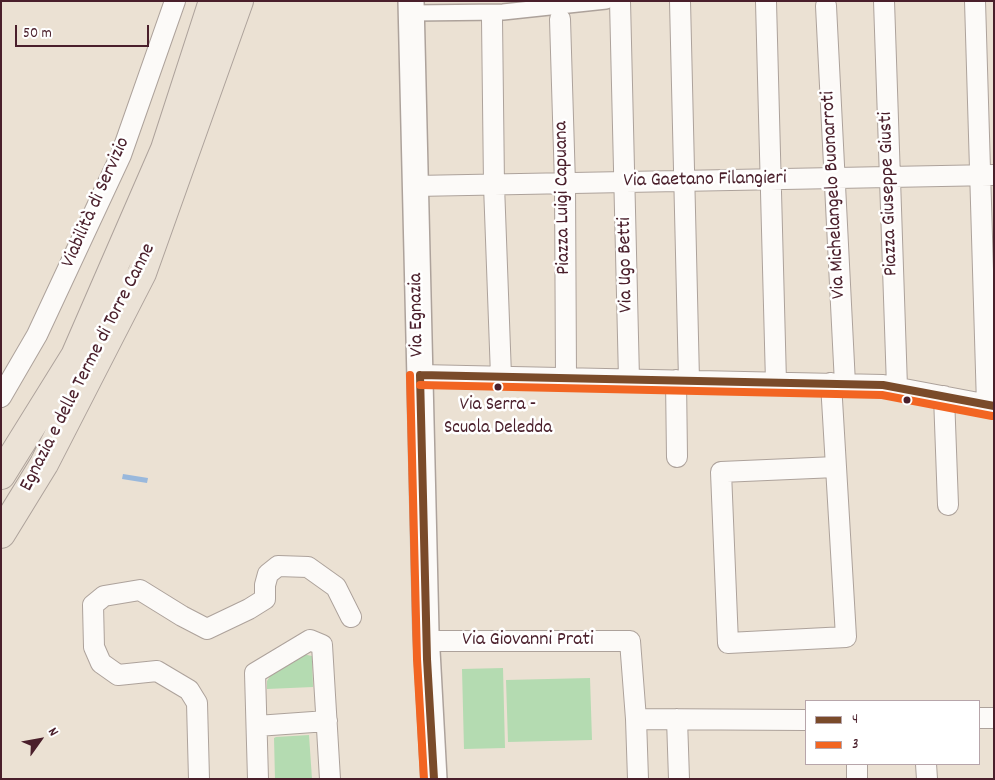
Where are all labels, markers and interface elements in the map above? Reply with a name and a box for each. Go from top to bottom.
scale bar [18,15,151,47]
text: 50 m [23,23,52,45]
street label: Via Michelangelo Buonarroti [818,90,852,300]
street label: Piazza Giuseppe Giusti [875,111,905,277]
street label: Piazza Luigi Capuana [551,121,577,275]
street label: Viabilità di Servizio [58,134,136,272]
street label: Via Gaetano Filangieri [623,168,787,194]
street label: Via Ugo Betti [614,217,640,313]
street label: Egnazia e delle Terme di Torre Canne [16,240,162,496]
street label: Via Egnazia [405,273,431,357]
marker: Via Serra - Scuola Deledda [493,382,503,392]
place label: Via Serra - Scuola Deledda [444,395,552,439]
unlabelled marker [902,395,912,405]
street label: Via Giovanni Prati [462,629,594,653]
legend [805,700,980,765]
text: 4 [852,709,858,731]
north arrow [15,715,65,765]
text: N [42,724,63,740]
text: 3 [852,734,859,756]

